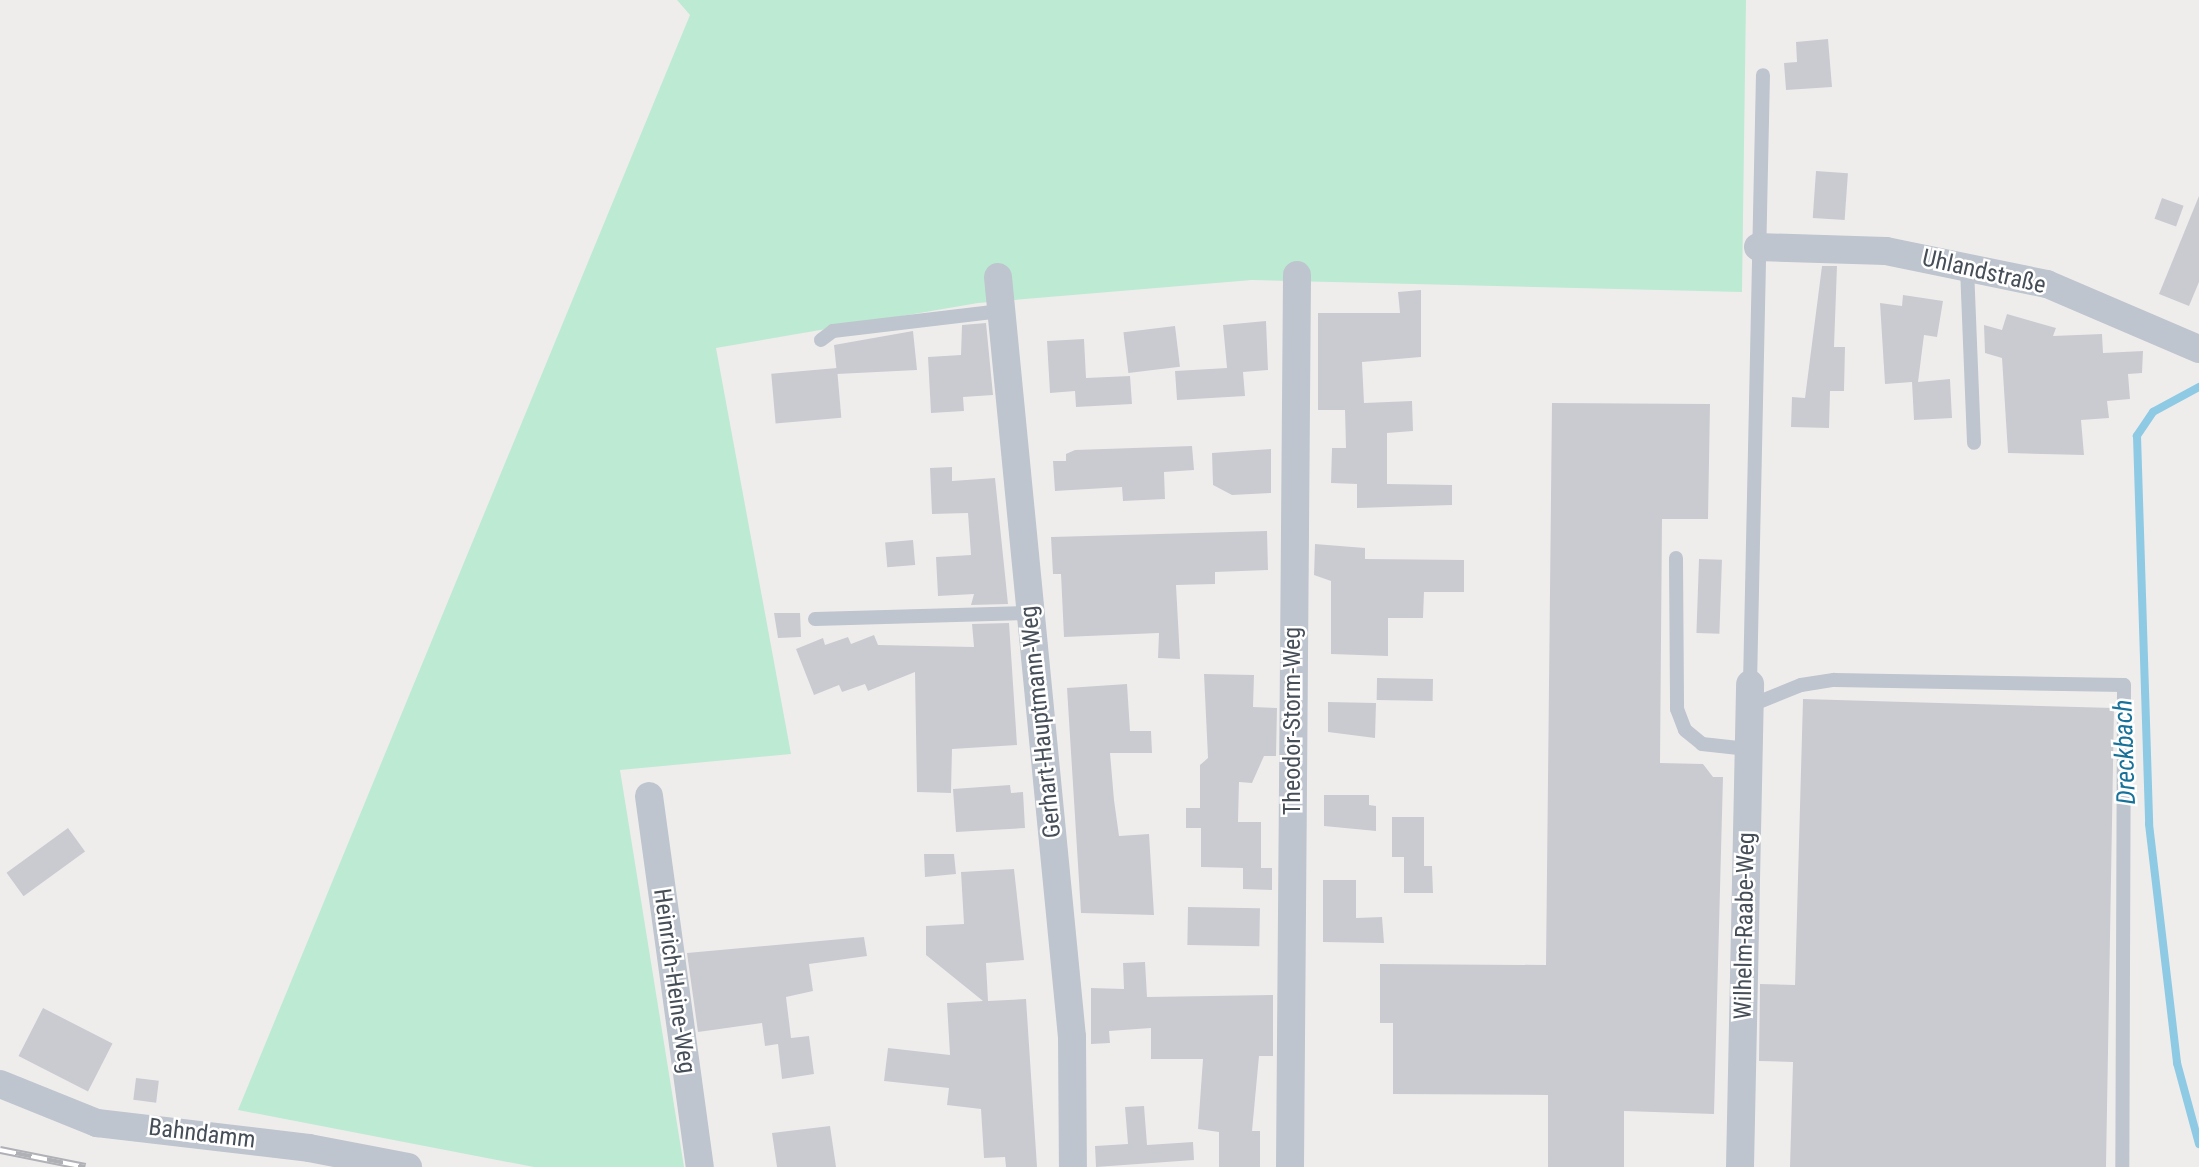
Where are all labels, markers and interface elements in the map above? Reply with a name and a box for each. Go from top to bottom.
street label: Uhlandstraße [1919,244,2049,300]
street label: Gerhart-Hauptmann-Weg [1014,604,1068,840]
street label: Theodor-Storm-Weg [1279,627,1307,815]
water label: Dreckbach [2108,699,2142,805]
street label: Wilhelm-Raabe-Weg [1729,832,1761,1020]
street label: Heinrich-Heine-Weg [647,887,701,1075]
street label: Bahndamm [147,1113,257,1155]

